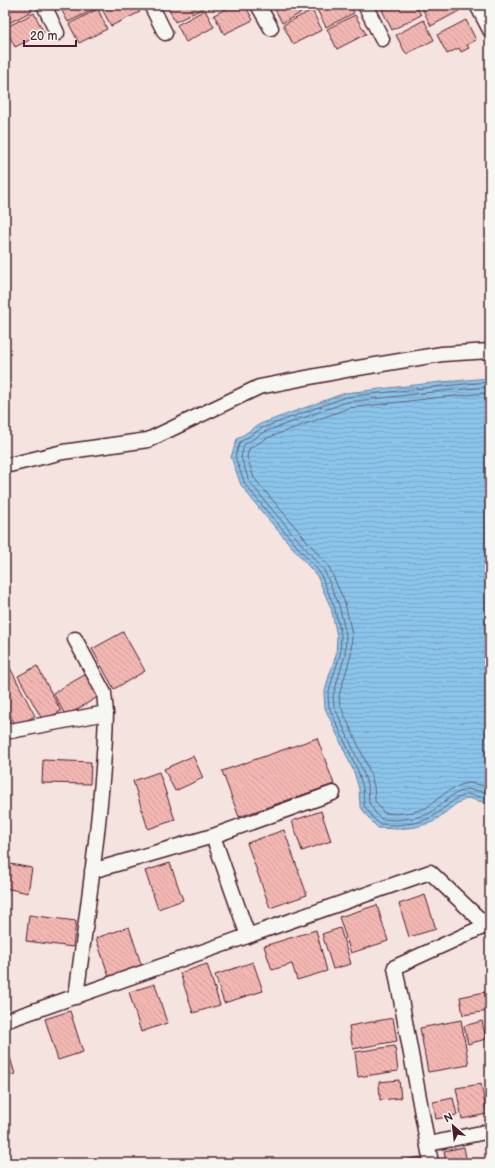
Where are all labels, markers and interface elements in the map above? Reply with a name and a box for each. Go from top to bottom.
scale bar [24,22,76,48]
text: 20 m [30,29,57,44]
north arrow [433,1106,473,1146]
text: N [442,1110,455,1125]

